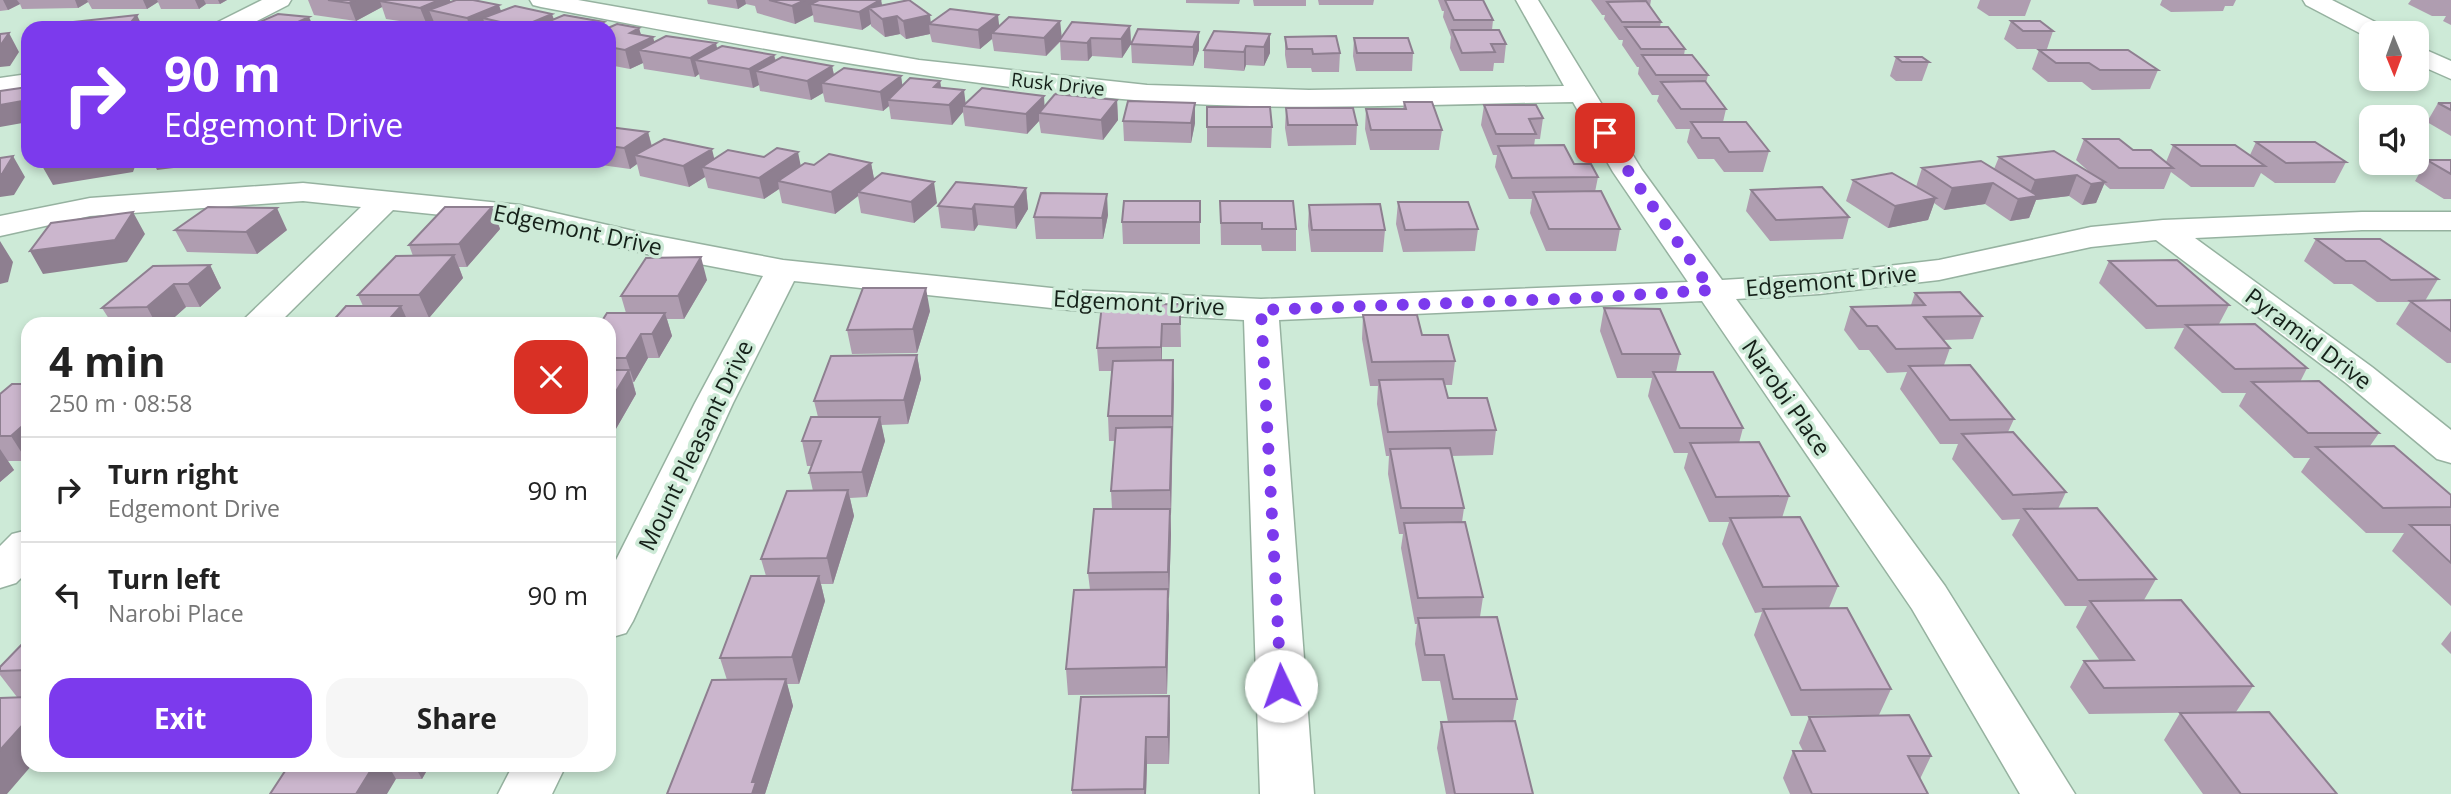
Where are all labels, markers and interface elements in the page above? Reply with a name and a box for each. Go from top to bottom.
north arrow [2359,21,2429,91]
map controls [2359,21,2429,175]
text: 90 m [164,40,281,106]
icon: right [49,49,140,140]
street label: Rusk Drive [1010,66,1106,102]
text: Edgemont Drive [164,103,403,146]
pin [1575,103,1635,163]
button: sound [2359,105,2429,175]
icon: arrive [1586,114,1624,152]
street label: Edgemont Drive [491,195,665,263]
street label: Edgemont Drive [1744,257,1918,303]
street label: Pyramid Drive [2239,280,2379,396]
street label: Edgemont Drive [1052,282,1226,322]
text: 4 min [49,332,166,389]
street label: Narobi Place [1735,332,1839,462]
street label: Mount Pleasant Drive [630,334,760,556]
button: close [514,340,588,414]
text: 250 m · 08:58 [49,387,192,419]
text: Turn right [108,456,239,492]
icon: right [49,471,87,509]
text: 90 m [527,472,588,508]
text: Edgemont Drive [108,492,280,524]
text: Turn left [108,561,220,597]
icon: left [49,576,87,614]
text: 90 m [527,577,588,613]
text: Narobi Place [108,597,244,629]
position arrow [1244,649,1318,723]
button: Exit [49,678,312,758]
button: Share [326,678,588,758]

